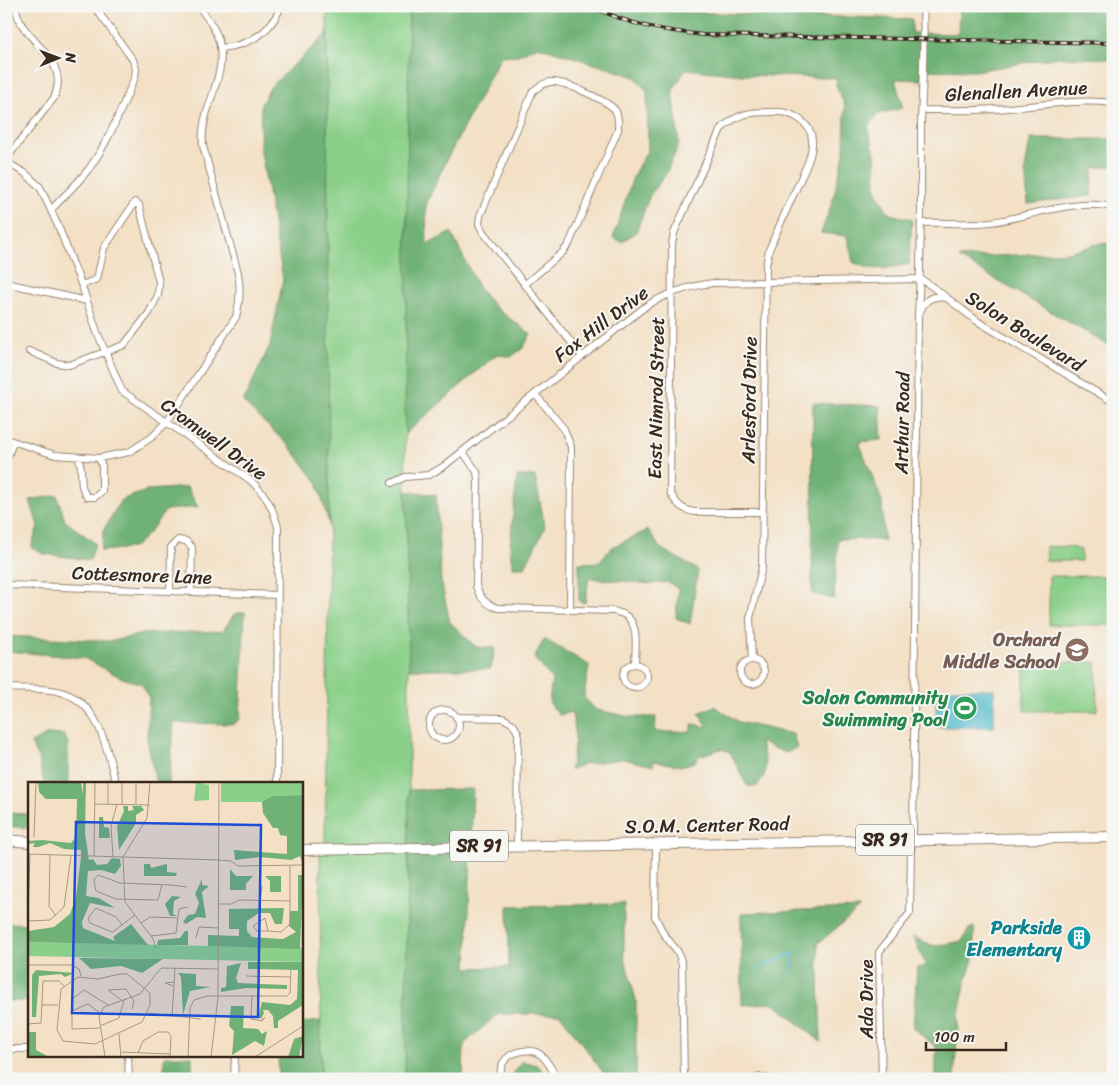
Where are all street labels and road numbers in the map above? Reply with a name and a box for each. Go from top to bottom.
street label: Glenallen Avenue [944,71,1088,111]
street label: Fox Hill Drive [546,277,656,371]
street label: Solon Boulevard [959,281,1093,382]
street label: East Nimrod Street [638,317,674,479]
street label: Arlesford Drive [731,336,767,465]
street label: Arthur Road [885,371,919,475]
street label: Cromwell Drive [154,389,275,489]
street label: Cottesmore Lane [72,556,212,594]
street label: S.O.M. Center Road [625,807,791,843]
road number: SR 91 [856,824,914,856]
road number: SR 91 [450,830,508,861]
street label: Ada Drive [850,959,883,1040]

